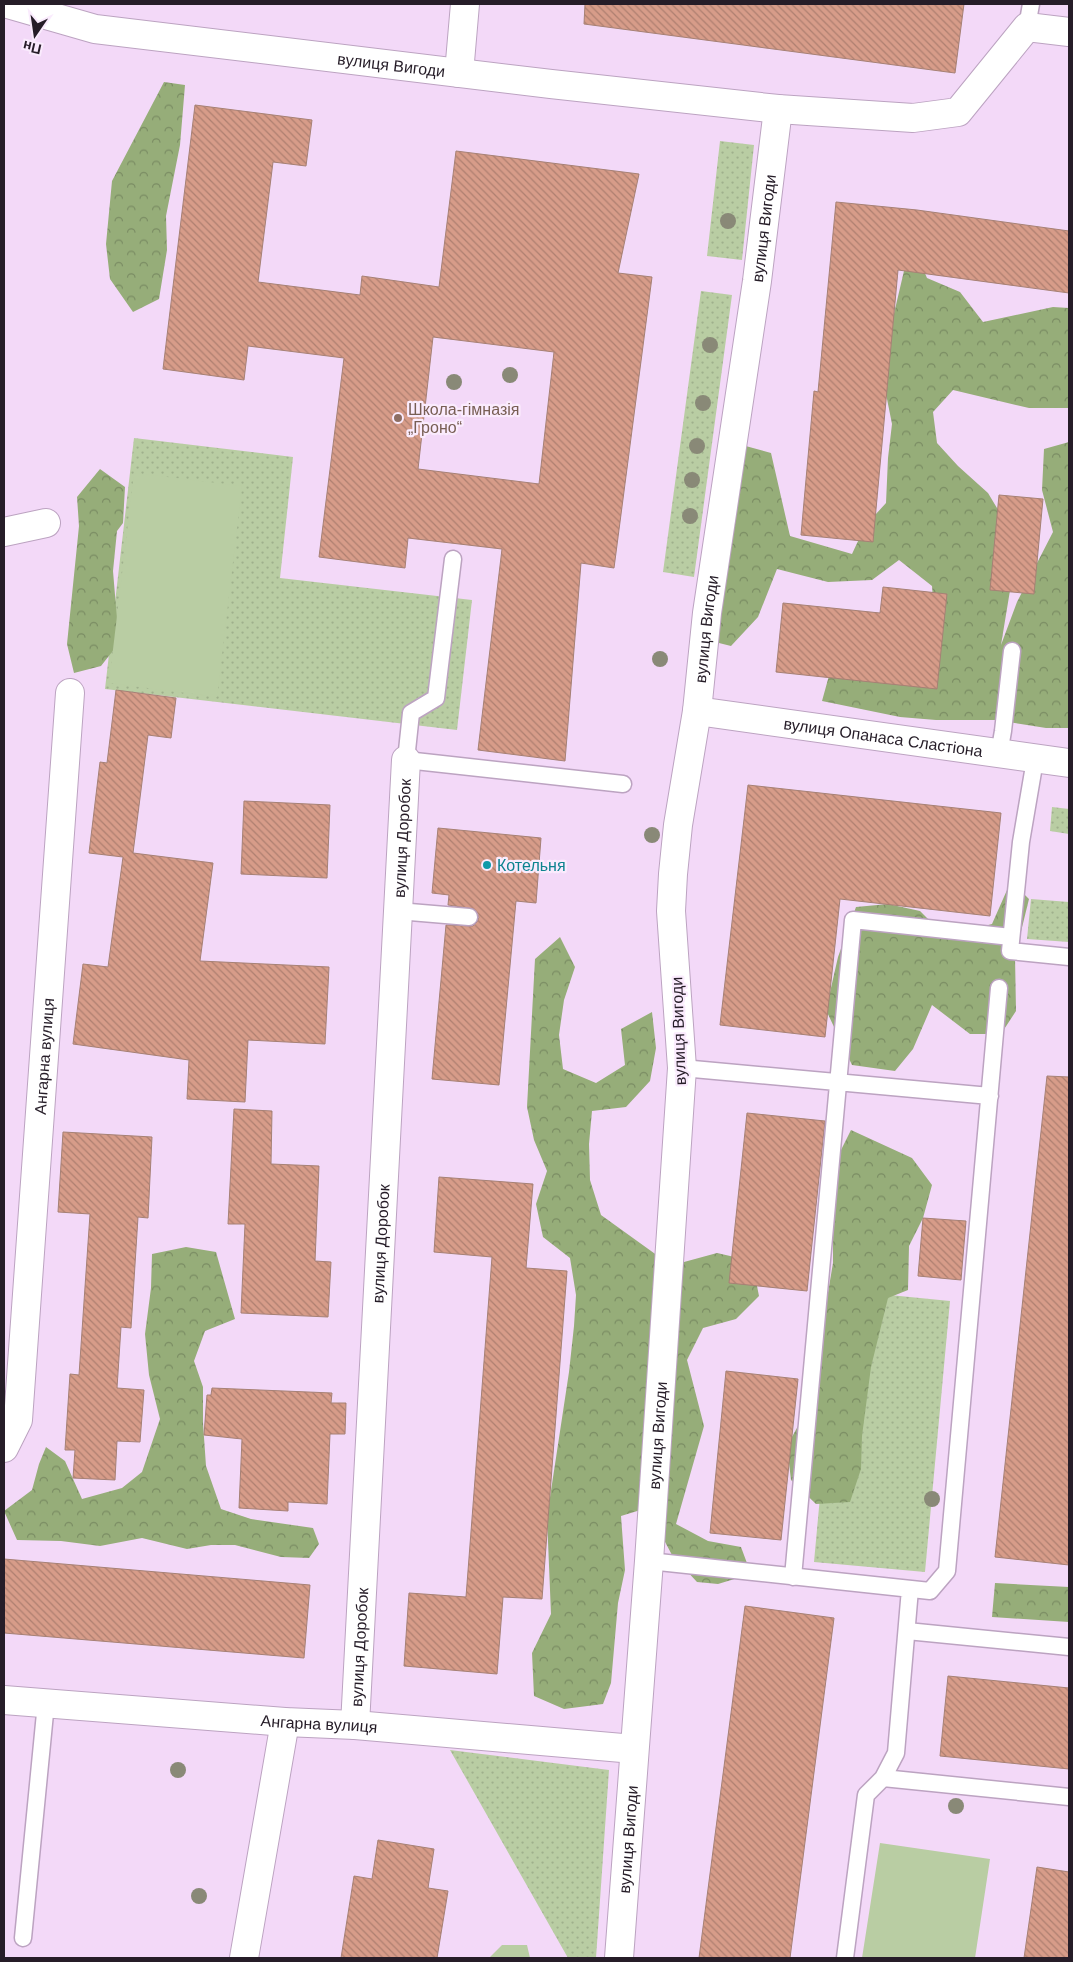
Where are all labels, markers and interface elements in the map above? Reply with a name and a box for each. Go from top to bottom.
north arrow [10,10,60,60]
text: Пн [21,38,43,58]
street label: вулиця Вигоди [336,50,446,80]
street label: вулиця Вигоди [749,173,779,283]
place label: Школа-гімназія „Гроно“ [408,401,519,436]
marker: Школа-гімназія „Гроно“ [392,412,404,424]
street label: вулиця Вигоди [692,574,722,684]
street label: вулиця Опанаса Сластіона [782,715,984,760]
street label: вулиця Доробок [391,777,414,898]
place label: Котельня [497,857,566,874]
marker: Котельня [481,859,493,871]
street label: вулиця Вигоди [668,977,689,1085]
street label: Ангарна вулиця [32,997,57,1115]
street label: вулиця Доробок [369,1183,393,1304]
street label: вулиця Вигоди [646,1381,670,1490]
street label: вулиця Доробок [348,1586,371,1707]
street label: Ангарна вулиця [260,1712,378,1736]
street label: вулиця Вигоди [616,1785,641,1894]

